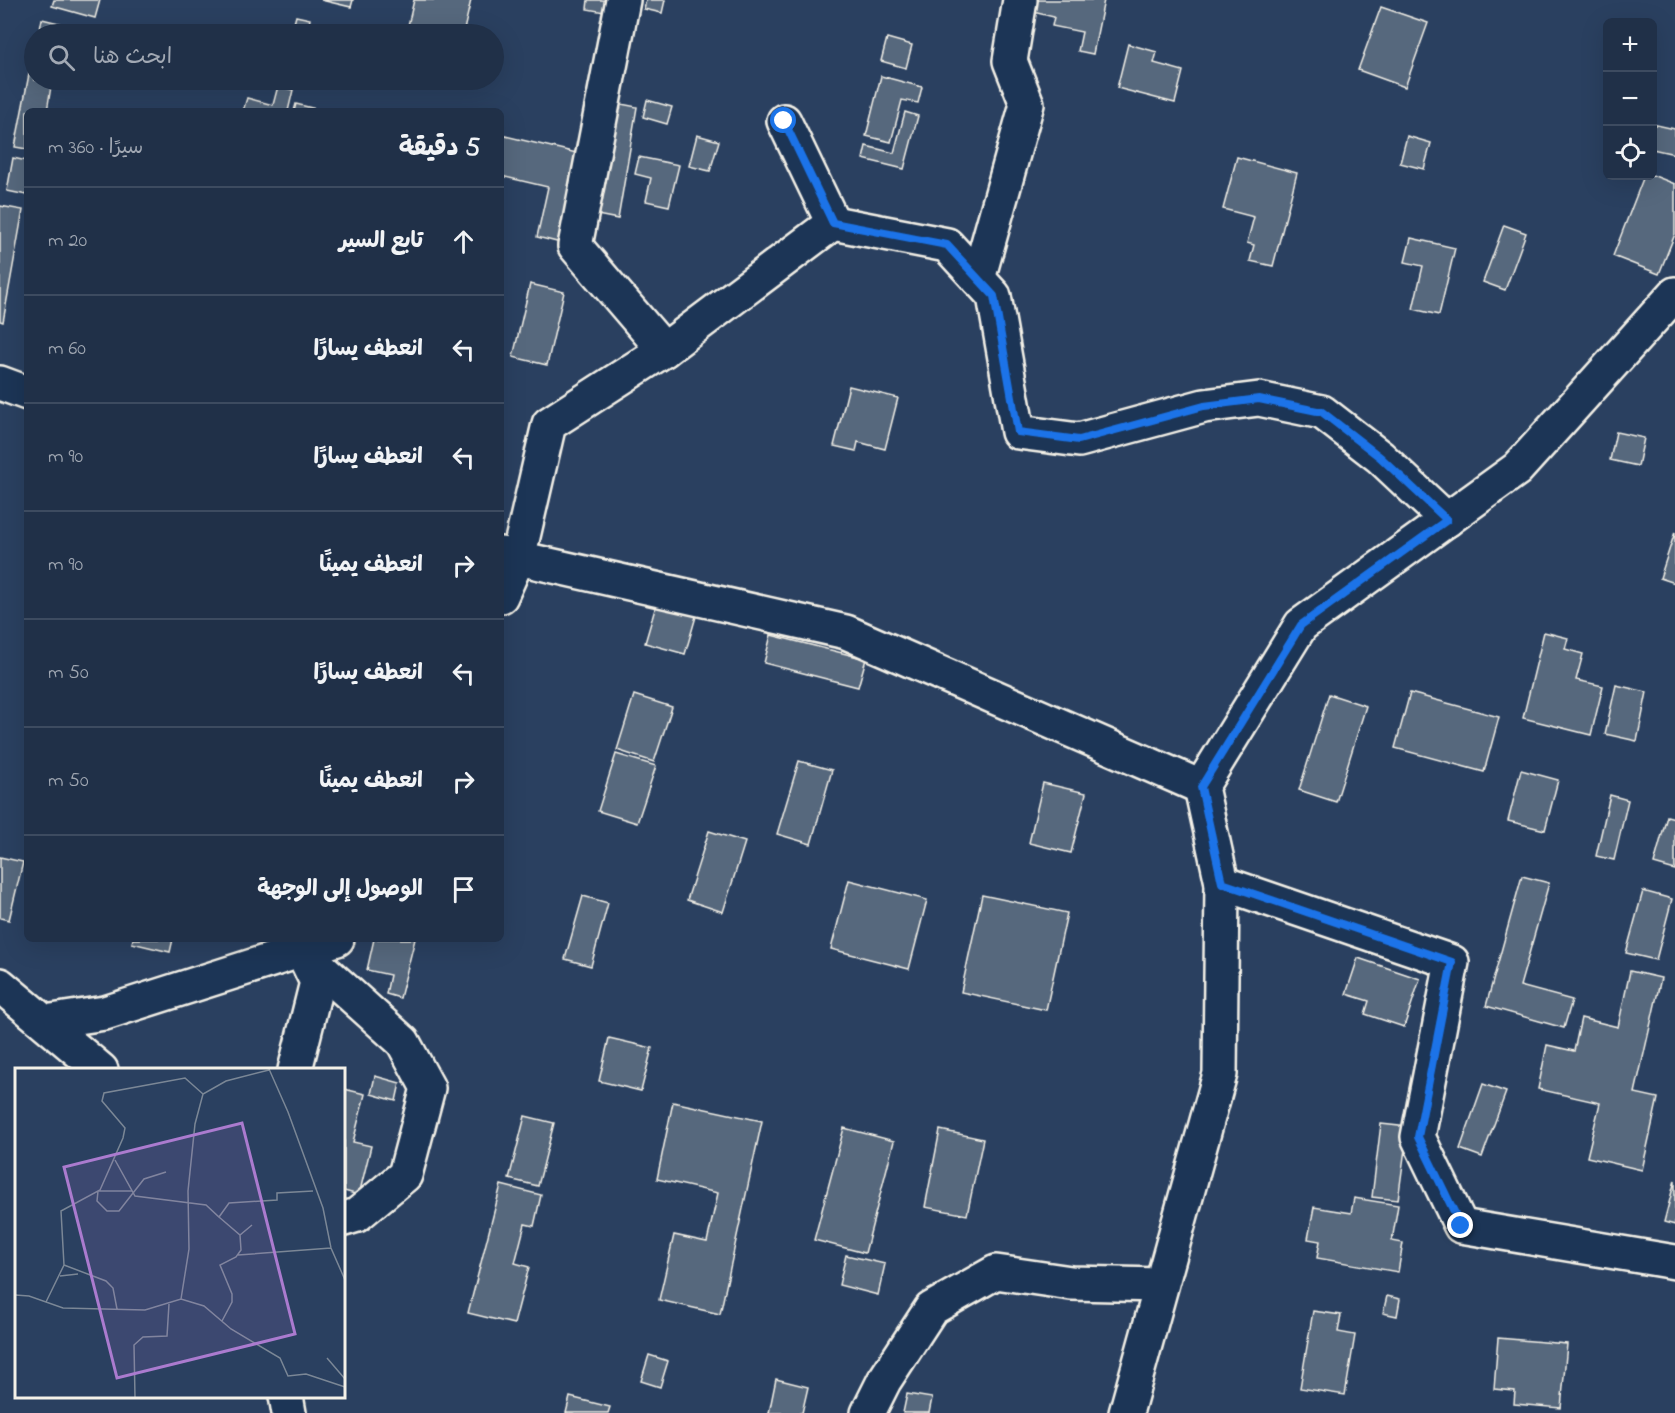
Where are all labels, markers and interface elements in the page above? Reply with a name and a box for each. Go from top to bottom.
map controls [1603,18,1657,180]
button: + [1603,18,1657,72]
search box [24,24,504,90]
icon: search [45,41,78,74]
text: ابحث هنا [93,42,172,74]
button: − [1603,72,1657,126]
route start [770,107,796,133]
button: locate [1603,126,1657,180]
text: 5 دقيقة [399,130,480,168]
text: سيرًا · 360 m [48,134,143,163]
icon: ahead [447,225,480,258]
text: تابع السير [339,226,423,258]
text: 20 m [48,227,87,256]
icon: left [447,333,480,366]
text: انعطف يسارًا [314,334,423,366]
text: 60 m [48,335,86,364]
icon: left [447,441,480,474]
text: انعطف يسارًا [314,442,423,474]
text: 90 m [48,443,83,472]
icon: right [447,549,480,582]
text: انعطف يمينًا [319,550,423,582]
text: 90 m [48,551,83,580]
icon: left [447,657,480,690]
text: انعطف يسارًا [314,658,423,690]
text: 50 m [48,659,89,688]
icon: right [447,765,480,798]
text: انعطف يمينًا [319,766,423,798]
text: 50 m [48,767,89,796]
icon: arrive [447,873,480,906]
text: الوصول إلى الوجهة [257,874,423,906]
inset map [15,1068,345,1398]
route end [1447,1212,1473,1238]

